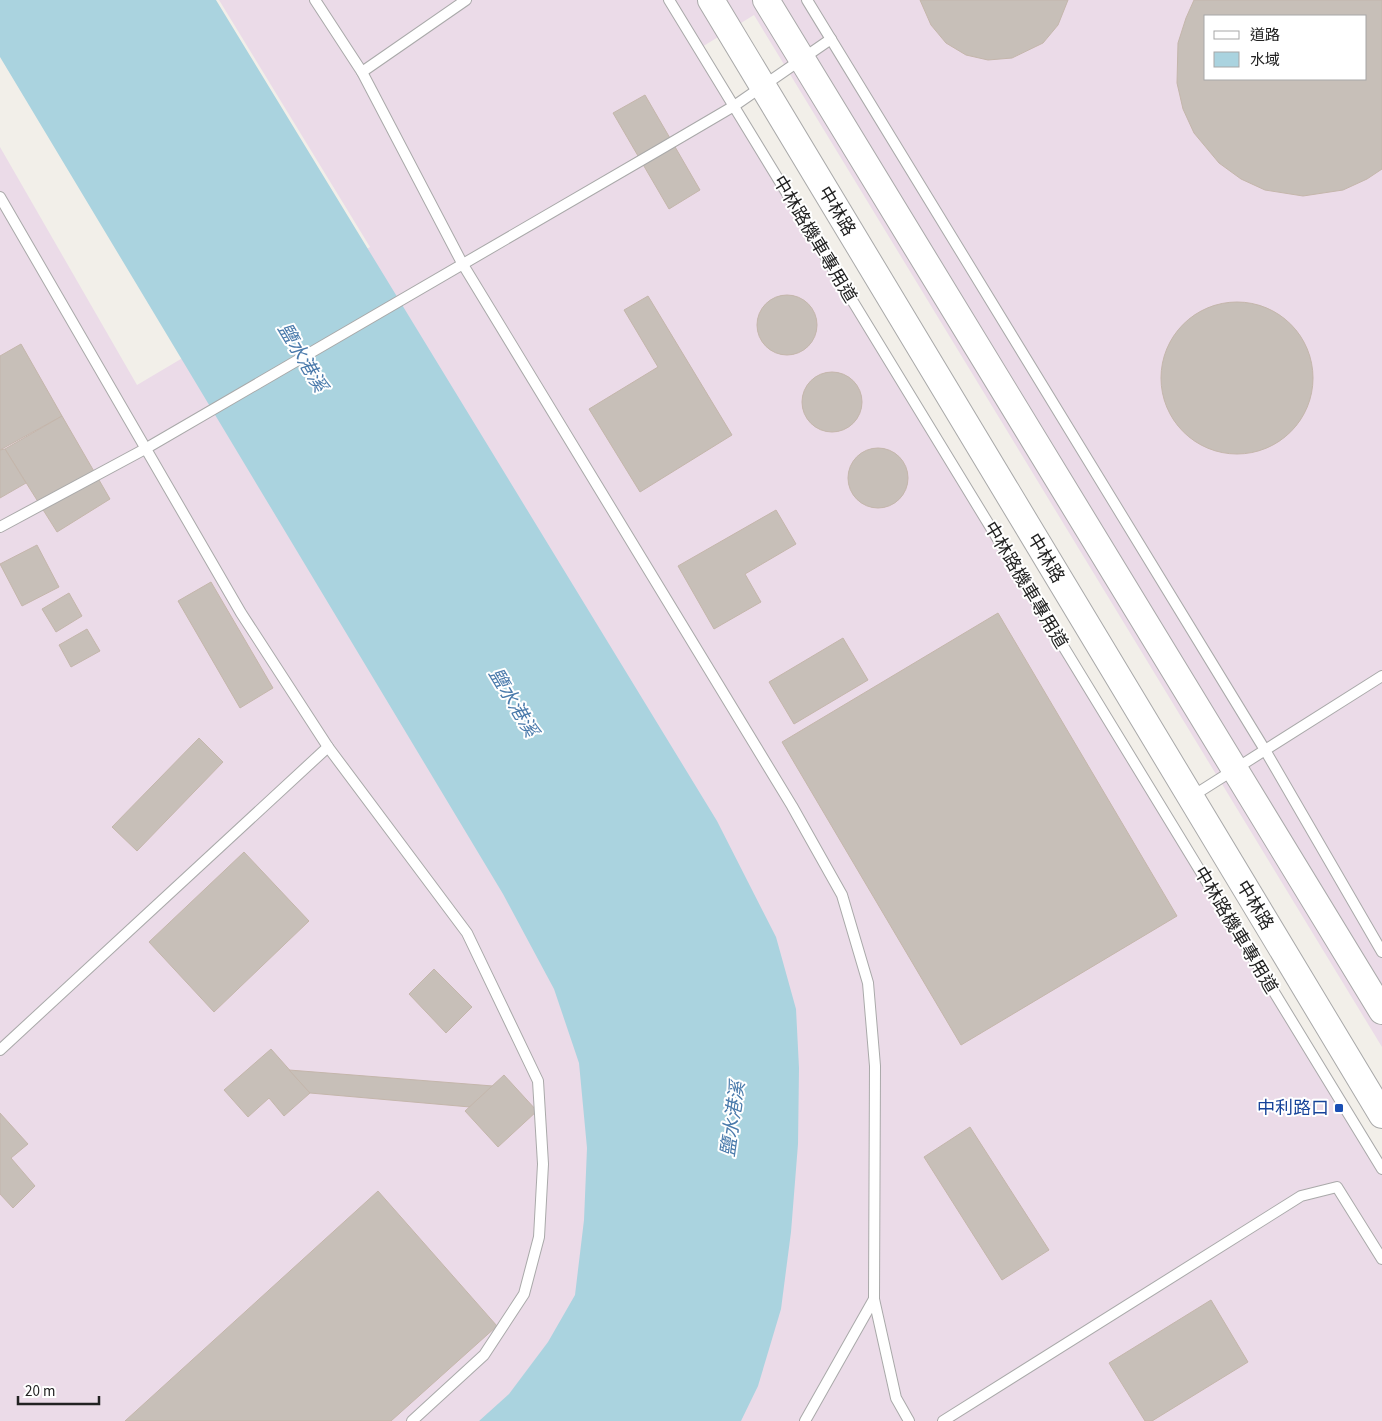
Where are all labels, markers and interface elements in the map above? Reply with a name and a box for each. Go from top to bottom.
legend [1204,15,1367,80]
text: 道路 [1250,25,1280,46]
text: 水域 [1250,50,1280,71]
street label: 中林路機車專用道 [767,171,862,307]
street label: 中林路 [812,182,861,241]
water label: 鹽水港溪 [271,318,334,400]
street label: 中林路機車專用道 [978,517,1073,653]
street label: 中林路 [1021,529,1070,588]
water label: 鹽水港溪 [482,663,545,745]
street label: 中林路機車專用道 [1188,862,1283,998]
street label: 中林路 [1230,876,1279,935]
water label: 鹽水港溪 [715,1077,753,1159]
place label: 中利路口 [1257,1096,1329,1121]
marker: 中利路口 [1333,1102,1345,1114]
scale bar [18,1374,99,1406]
text: 20 m [25,1381,55,1402]

